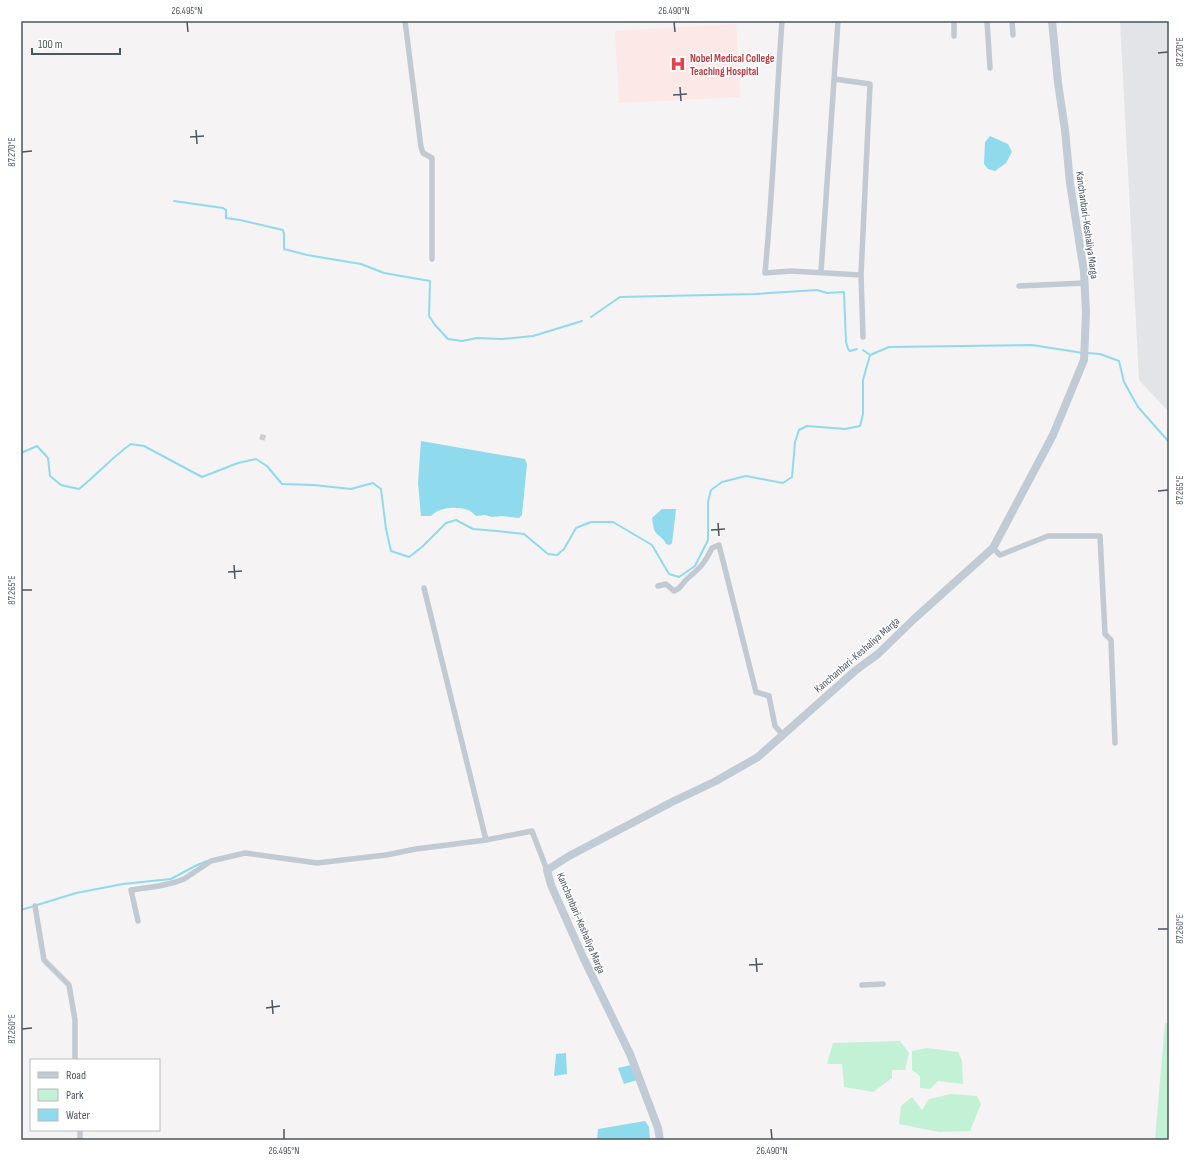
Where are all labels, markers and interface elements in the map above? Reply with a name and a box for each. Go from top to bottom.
text: 26.495°N [172,5,202,17]
text: 26.490°N [658,5,690,17]
scale bar [32,30,120,56]
text: 100 m [38,37,63,52]
text: 87.270°E [1174,37,1186,67]
place label: Nobel Medical College Teaching Hospital [690,52,775,78]
hospital icon: Nobel Medical College Teaching Hospital [669,55,687,73]
text: 87.270°E [6,137,18,167]
street label: Kanchanbari-Keshaliya Marga [1073,170,1101,280]
text: 87.265°E [1174,475,1186,505]
text: 87.265°E [6,575,18,605]
street label: Kanchanbari-Keshaliya Marga [812,614,902,696]
street label: Kanchanbari-Keshaliya Marga [554,870,608,976]
text: 87.260°E [1174,914,1186,944]
text: 87.260°E [6,1014,18,1044]
legend [30,1059,160,1131]
text: Road [66,1068,86,1083]
text: Park [66,1088,84,1103]
text: Water [66,1108,90,1123]
text: 26.495°N [269,1145,299,1157]
text: 26.490°N [756,1145,788,1157]

